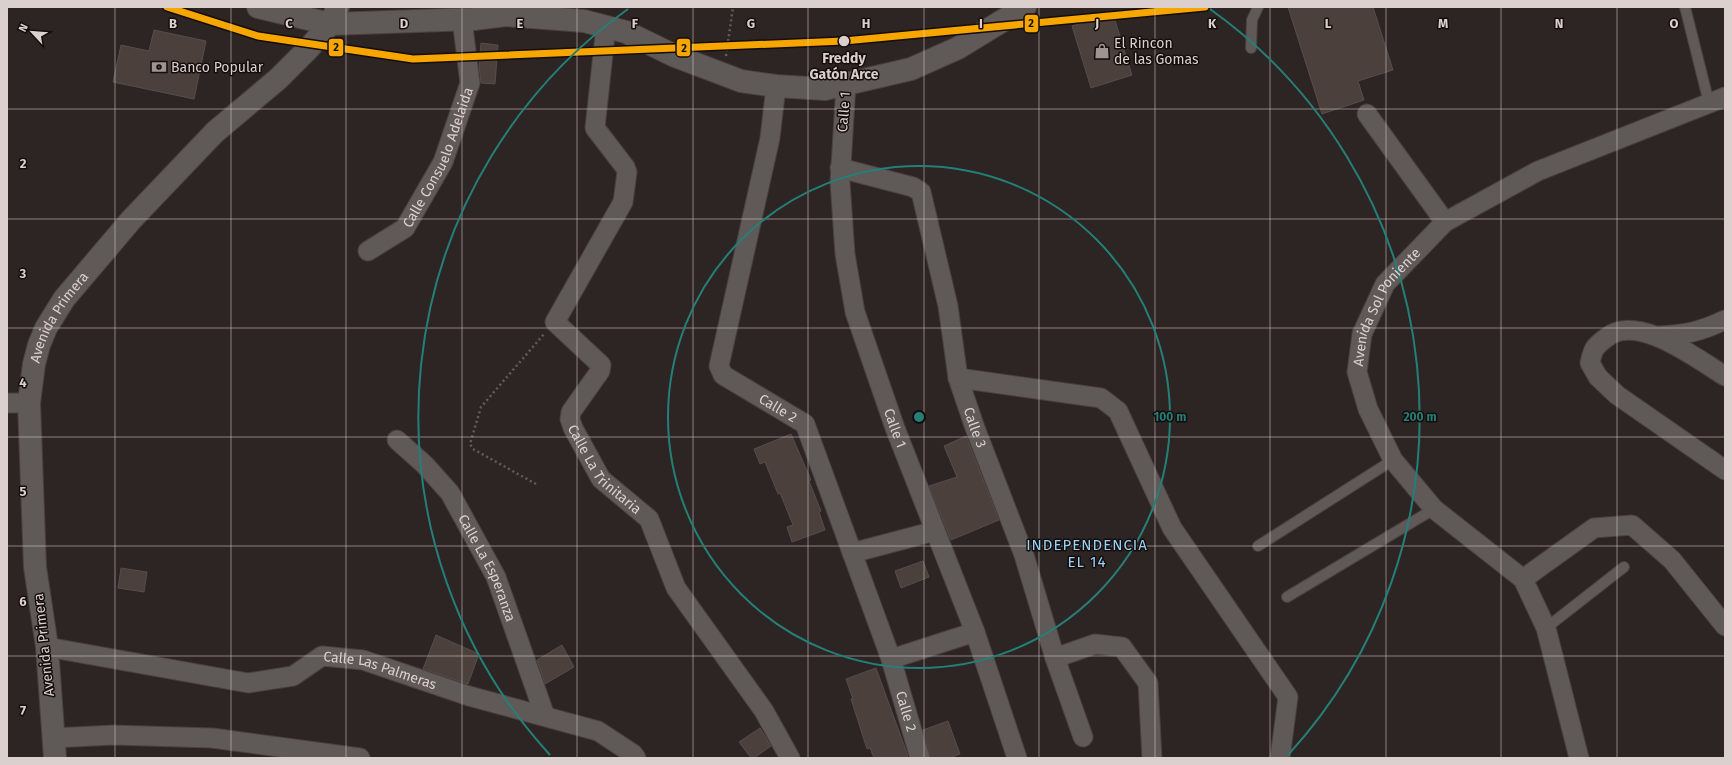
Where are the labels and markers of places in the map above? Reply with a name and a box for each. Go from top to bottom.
marker: Freddy Gatón Arce [837,34,851,48]
place label: El Rincon de las Gomas [1114,35,1199,68]
shop icon: El Rincon de las Gomas [1093,42,1111,60]
place label: Freddy Gatón Arce [809,50,879,83]
bank icon: Banco Popular [150,58,168,76]
place label: Banco Popular [171,59,264,76]
centre of rings [912,410,926,424]

